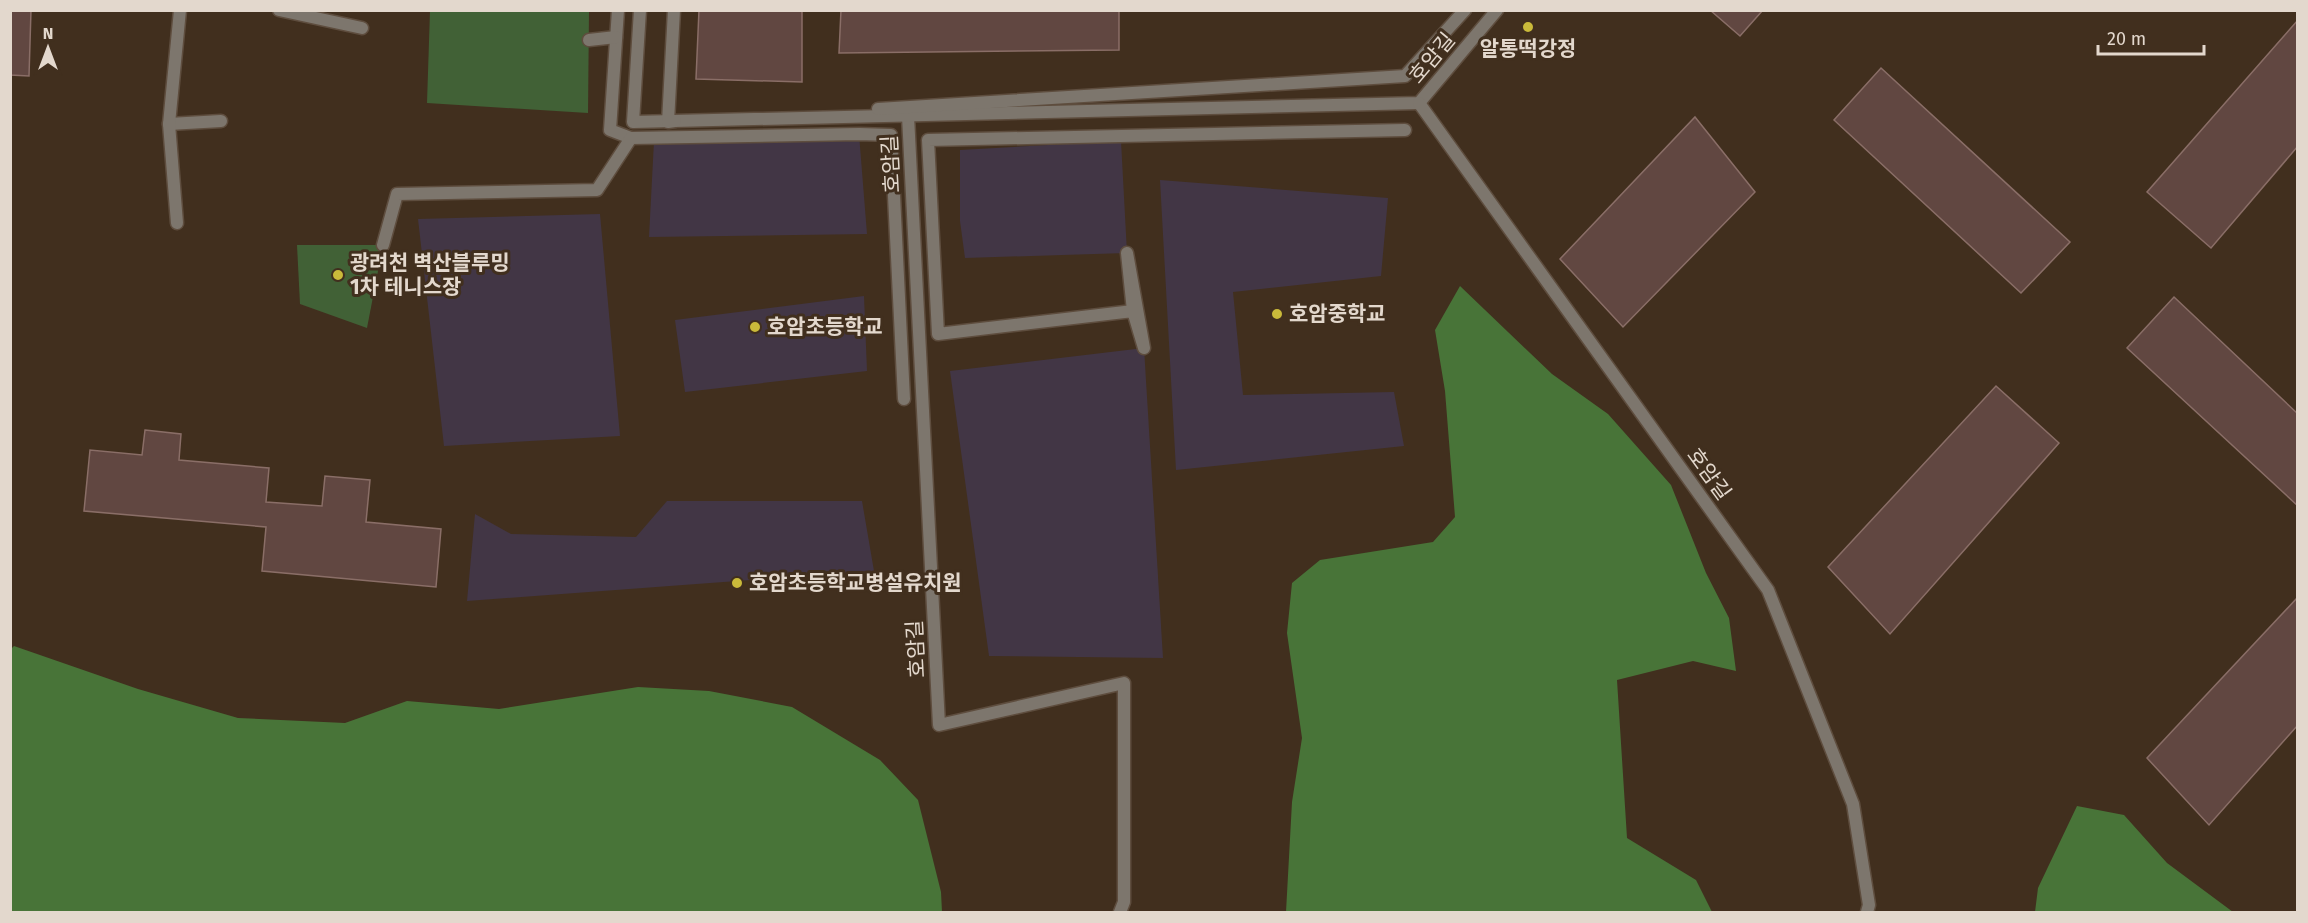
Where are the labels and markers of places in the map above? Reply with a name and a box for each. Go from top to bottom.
marker: 알통떡강정 [1521,20,1535,34]
place label: 알통떡강정 [1480,36,1576,62]
place label: 광려천 벽산블루밍 1차 테니스장 [350,250,510,300]
marker: 광려천 벽산블루밍 1차 테니스장 [331,268,345,282]
place label: 호암중학교 [1289,301,1386,327]
marker: 호암중학교 [1270,307,1284,321]
place label: 호암초등학교 [767,314,883,340]
marker: 호암초등학교 [748,320,762,334]
place label: 호암초등학교병설유치원 [749,570,962,596]
marker: 호암초등학교병설유치원 [730,576,744,590]

